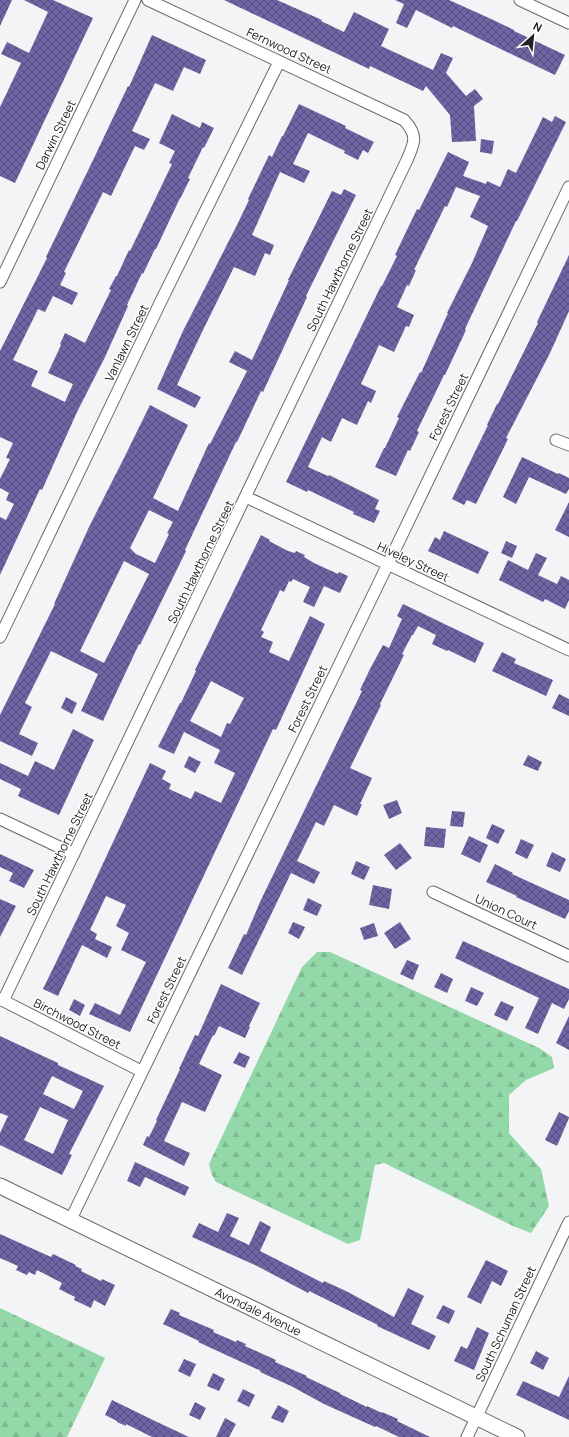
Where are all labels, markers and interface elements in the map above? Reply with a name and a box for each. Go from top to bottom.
north arrow [513,16,553,56]
text: N [531,18,545,35]
street label: Fernwood Street [244,23,335,78]
street label: Darwin Street [31,97,80,173]
street label: South Hawthorne Street [302,205,377,334]
street label: Vanlawn Street [101,301,153,384]
street label: Forest Street [425,370,472,443]
street label: South Hawthorne Street [163,497,238,626]
street label: Hiveley Street [374,537,452,586]
street label: Forest Street [284,662,331,735]
street label: South Hawthorne Street [22,789,97,918]
street label: Union Court [472,890,540,933]
street label: Forest Street [143,953,190,1026]
street label: Birchwood Street [31,994,124,1053]
street label: South Schuman Street [471,1263,540,1384]
street label: Avondale Avenue [212,1283,304,1340]

